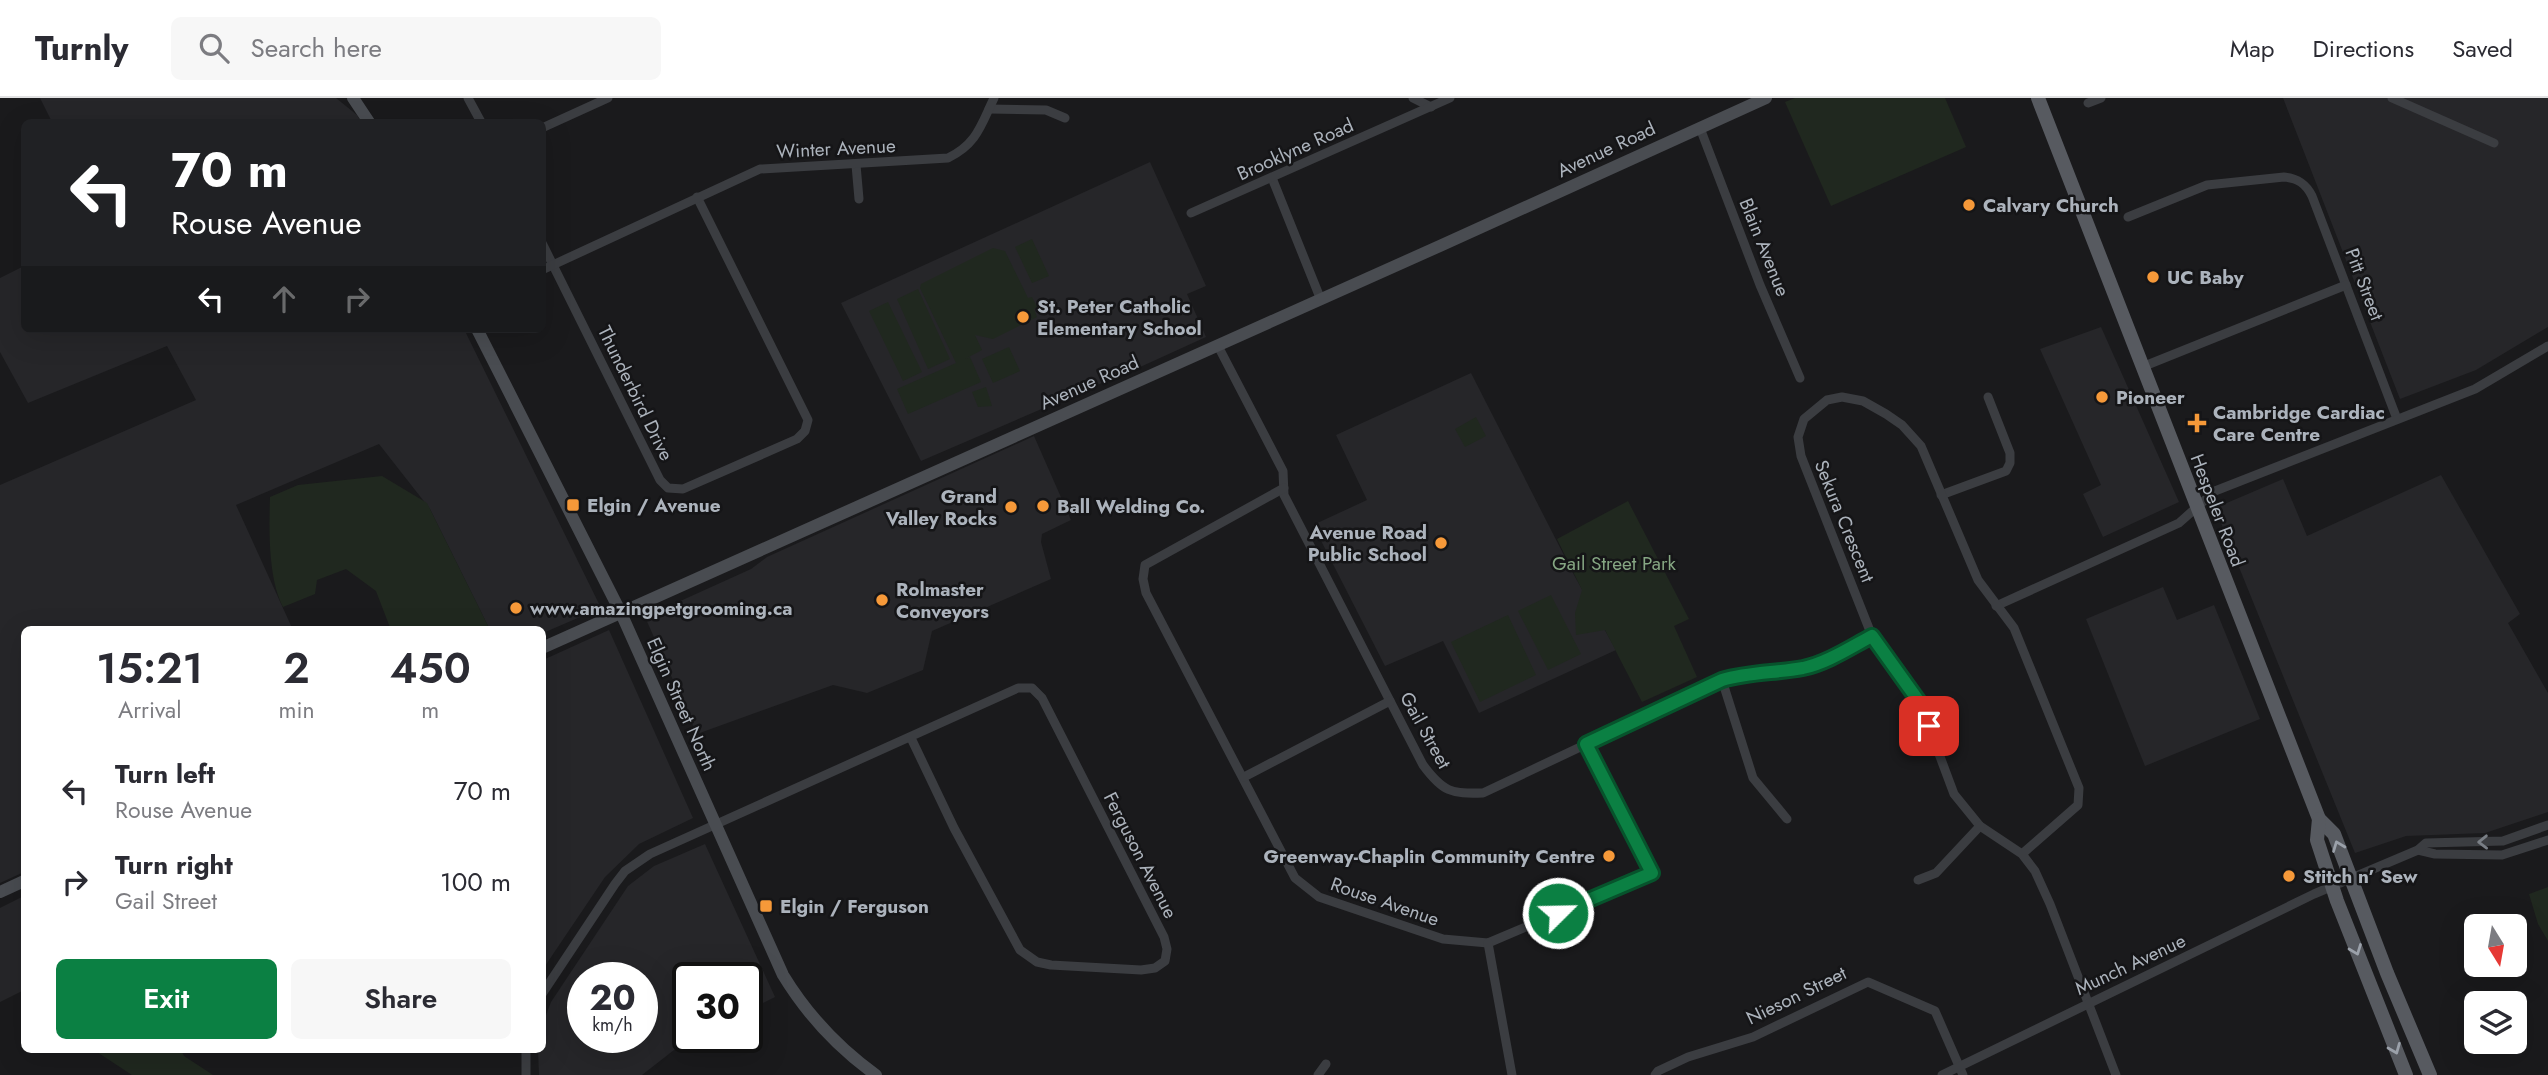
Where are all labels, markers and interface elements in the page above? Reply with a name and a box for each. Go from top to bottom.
search box [171,17,661,80]
text: Turnly [35,25,129,72]
icon: search [195,29,233,67]
text: Search here [251,29,382,67]
text: Map [2230,31,2275,66]
text: Directions [2313,31,2414,66]
text: Saved [2452,31,2513,66]
street label: Brooklyne Road [1233,112,1358,187]
street label: Avenue Road [1553,115,1660,184]
street label: Winter Avenue [776,132,897,165]
text: 70 m [171,135,288,205]
icon: left [56,147,147,238]
place label: Calvary Church [1983,192,2119,219]
street label: Blain Avenue [1733,194,1797,301]
marker: Calvary Church [1961,197,1977,213]
text: Rouse Avenue [171,200,362,246]
street label: Pitt Street [2338,244,2391,325]
place label: UC Baby [2167,264,2245,291]
marker: UC Baby [2145,269,2161,285]
icon: left [192,280,230,318]
icon: ahead [265,280,303,318]
icon: right [338,280,376,318]
place label: St. Peter Catholic Elementary School [1037,293,1202,342]
marker: St. Peter Catholic Elementary School [1015,309,1031,325]
street label: Thunderbird Drive [591,321,680,465]
street label: Avenue Road [1035,349,1143,416]
place label: Pioneer [2116,384,2185,411]
marker: Pioneer [2094,389,2110,405]
place label: Cambridge Cardiac Care Centre [2213,399,2385,448]
marker: Cambridge Cardiac Care Centre [2187,413,2207,433]
street label: Hespeler Road [2184,450,2251,571]
street label: Sekura Crescent [1808,456,1882,587]
place label: Grand Valley Rocks [885,483,997,532]
place label: Elgin / Avenue [587,492,721,519]
place label: Ball Welding Co. [1057,493,1205,520]
marker: Elgin / Avenue [565,497,581,513]
marker: Ball Welding Co. [1035,498,1051,514]
marker: Grand Valley Rocks [1003,499,1019,515]
place label: Avenue Road Public School [1308,519,1427,568]
marker: Avenue Road Public School [1433,535,1449,551]
park label: Gail Street Park [1552,550,1677,577]
place label: Rolmaster Conveyors [896,576,989,625]
marker: Rolmaster Conveyors [874,592,890,608]
place label: www.amazingpetgrooming.ca [529,595,793,622]
marker: www.amazingpetgrooming.ca [508,600,524,616]
street label: Elgin Street North [640,633,723,775]
text: 15:21 [96,638,203,699]
text: 2 [283,638,310,699]
text: 450 [390,638,471,699]
street label: Gail Street [1393,687,1458,774]
text: Arrival [118,693,181,727]
text: min [279,693,315,727]
text: m [421,693,439,727]
pin [1899,696,1959,756]
icon: arrive [1910,707,1948,745]
text: Turn left [115,755,215,793]
icon: left [56,772,94,810]
text: 70 m [454,772,511,810]
street label: Ferguson Avenue [1097,787,1184,923]
text: Rouse Avenue [115,793,252,827]
one-way arrow [2477,834,2488,849]
one-way arrow [2333,840,2347,852]
place label: Greenway-Chaplin Community Centre [1264,843,1595,870]
text: Turn right [115,846,233,884]
marker: Greenway-Chaplin Community Centre [1601,848,1617,864]
icon: right [56,863,94,901]
text: 100 m [440,863,511,901]
place label: Stitch n’ Sew [2303,863,2418,890]
marker: Stitch n’ Sew [2281,868,2297,884]
street label: Rouse Avenue [1327,870,1443,933]
position arrow [1521,876,1595,950]
text: Gail Street [115,884,217,918]
place label: Elgin / Ferguson [780,893,929,920]
marker: Elgin / Ferguson [758,898,774,914]
north arrow [2464,914,2527,976]
map controls [2464,914,2527,1054]
street label: Munch Avenue [2070,927,2190,1002]
one-way arrow [2348,943,2362,955]
button: Exit [56,959,277,1039]
button: Share [291,959,511,1039]
street label: Nieson Street [1742,959,1851,1031]
speed limit sign: 30 [672,962,763,1053]
text: 20 [589,973,636,1023]
button: layers [2464,991,2527,1054]
text: km/h [592,1012,633,1038]
one-way arrow [2386,1042,2400,1054]

